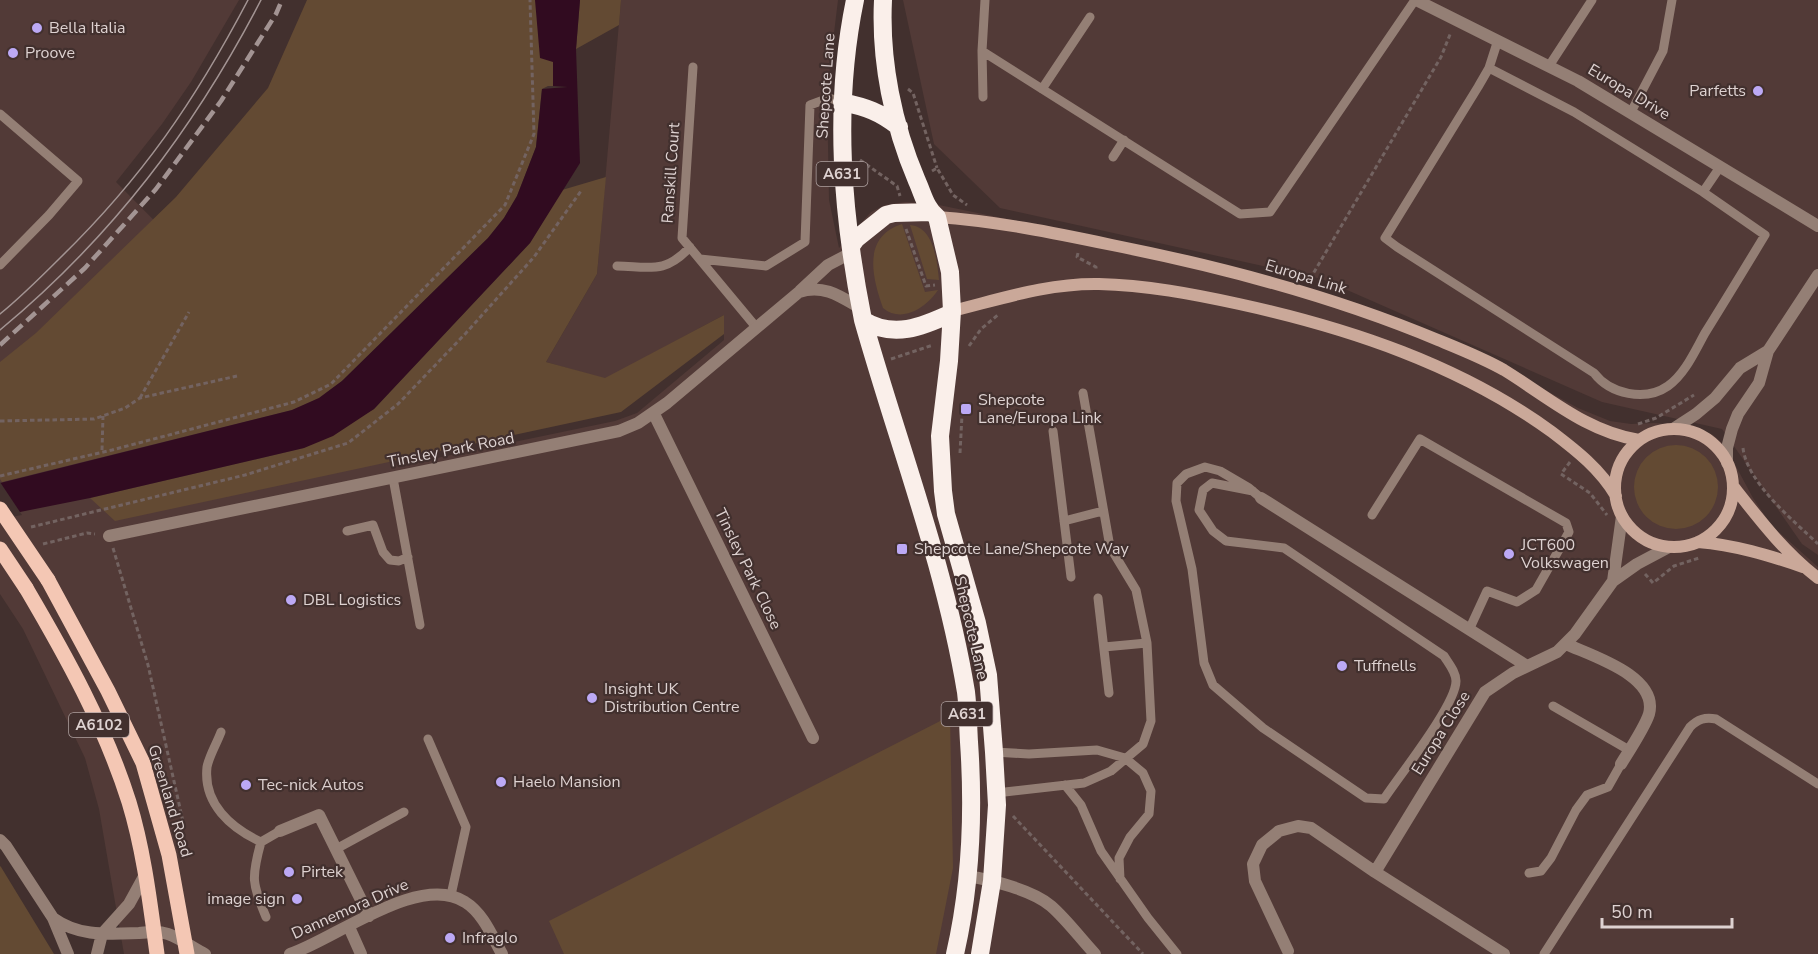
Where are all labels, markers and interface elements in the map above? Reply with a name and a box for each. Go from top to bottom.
place label: Bella Italia [49,17,126,39]
marker: Bella Italia [30,21,44,35]
street label: Shepcote Lane [811,32,841,140]
place label: Proove [25,42,75,64]
marker: Proove [6,46,20,60]
street label: Europa Drive [1584,59,1674,125]
place label: Parfetts [1689,80,1746,102]
marker: Parfetts [1751,84,1765,98]
street label: Ranskill Court [657,121,686,224]
road number: A631 [816,162,868,186]
street label: Europa Link [1263,254,1350,300]
place label: Shepcote Lane/Europa Link [978,389,1103,429]
marker: Shepcote Lane/Europa Link [959,402,973,416]
street label: Tinsley Park Road [386,427,516,473]
street label: Tinsley Park Close [709,505,787,633]
place label: JCT600 Volkswagen [1520,534,1609,574]
place label: Shepcote Lane/Shepcote Way [914,538,1129,560]
marker: Shepcote Lane/Shepcote Way [895,542,909,556]
marker: JCT600 Volkswagen [1502,547,1516,561]
street label: Shepcote Lane [948,574,994,682]
place label: DBL Logistics [303,589,401,611]
marker: DBL Logistics [284,593,298,607]
place label: Tuffnells [1354,655,1417,677]
marker: Tuffnells [1335,659,1349,673]
place label: Insight UK Distribution Centre [604,678,740,718]
street label: Europa Close [1406,687,1476,779]
marker: Insight UK Distribution Centre [585,691,599,705]
road number: A631 [942,702,992,726]
road number: A6102 [69,713,129,737]
street label: Greenland Road [142,742,198,860]
place label: Haelo Mansion [513,771,620,793]
place label: Tec-nick Autos [258,774,364,796]
marker: Haelo Mansion [494,775,508,789]
marker: Tec-nick Autos [239,778,253,792]
place label: Pirtek [301,861,344,883]
marker: Pirtek [282,865,296,879]
street label: Dannemora Drive [288,873,412,945]
place label: image sign [207,888,285,910]
scale bar [1602,891,1732,929]
marker: image sign [290,892,304,906]
text: 50 m [1611,900,1653,924]
place label: Infraglo [462,927,518,949]
marker: Infraglo [443,931,457,945]

